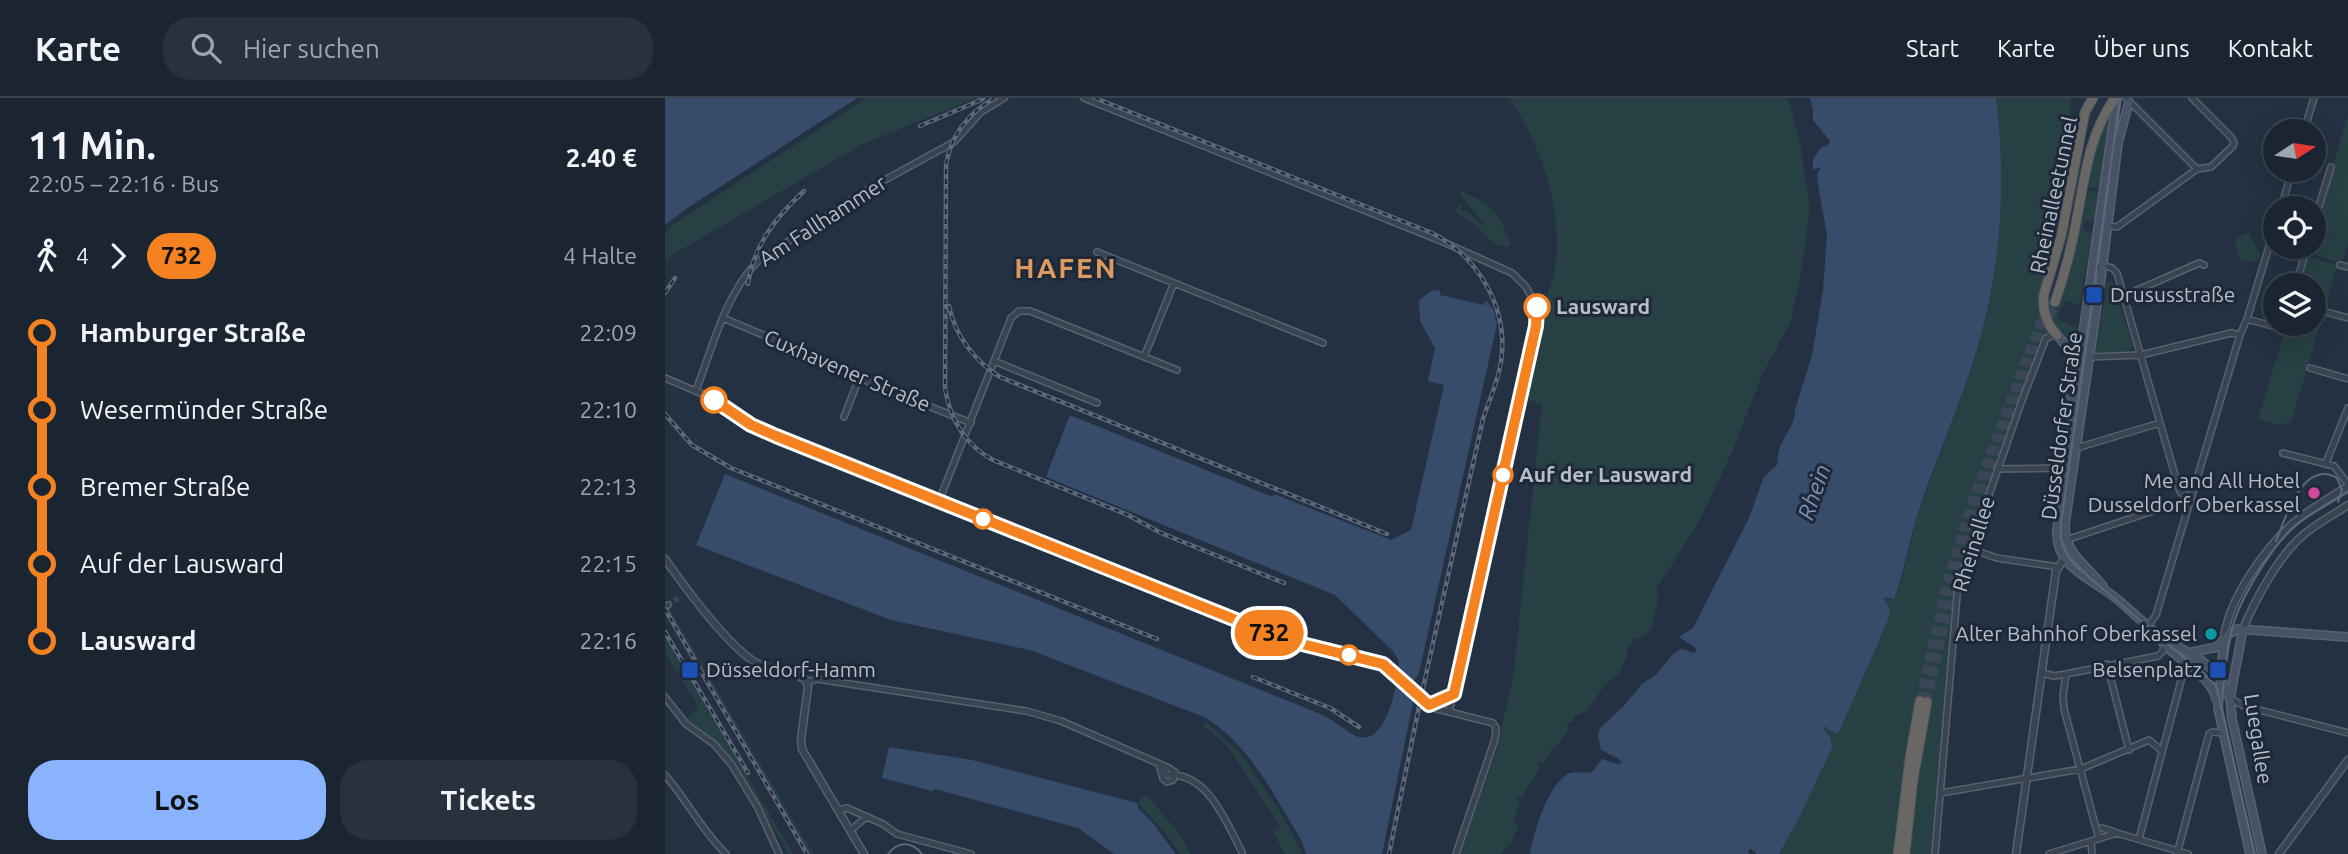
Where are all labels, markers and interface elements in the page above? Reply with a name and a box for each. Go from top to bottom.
search box [163,17,653,80]
icon: search [187,29,225,67]
text: Karte [35,30,121,67]
text: Hier suchen [243,34,380,63]
text: Start [1906,35,1959,62]
text: Karte [1997,35,2056,62]
text: Über uns [2094,35,2190,62]
text: Kontakt [2228,35,2313,62]
street label: Rheinalleetunnel [2025,114,2081,276]
north arrow [2263,119,2326,182]
map controls [2263,119,2326,336]
text: 11 Min. [28,124,156,166]
text: 2.40 € [566,143,637,172]
street label: Am Fallhammer [754,170,891,270]
text: 22:05 – 22:16 · Bus [28,171,219,196]
button: locate [2263,196,2326,259]
icon: walk [28,237,66,275]
icon: forward [99,237,137,275]
text: 732 [161,242,202,269]
text: 4 [76,243,89,268]
text: 4 Halte [563,243,637,268]
district label: HAFEN [1014,252,1118,283]
button: layers [2263,273,2326,336]
place label: Drususstraße [2110,282,2235,306]
marker: Drususstraße [2084,285,2104,305]
marker: Lausward [1524,294,1550,320]
place label: Lausward [1556,294,1650,318]
text: Hamburger Straße [80,318,306,347]
text: 22:09 [579,320,637,345]
street label: Cuxhavener Straße [761,324,934,416]
street label: Düsseldorfer Straße [2036,330,2086,521]
unlabelled marker [701,387,727,413]
text: Wesermünder Straße [80,395,328,424]
text: 22:10 [579,397,637,422]
water label: Rhein [1792,461,1835,523]
place label: Auf der Lausward [1519,462,1692,486]
marker: Auf der Lausward [1493,465,1513,485]
place label: Me and All Hotel Dusseldorf Oberkassel [2088,468,2300,516]
text: Bremer Straße [80,472,250,501]
text: 22:13 [579,474,637,499]
marker: Me and All Hotel Dusseldorf Oberkassel [2306,485,2322,501]
street label: Rheinallee [1947,493,1999,594]
unlabelled marker [973,509,993,529]
text: Auf der Lausward [80,549,284,578]
text: 22:15 [579,551,637,576]
line badge: 732 [1229,610,1309,656]
text: 732 [1249,619,1289,646]
place label: Alter Bahnhof Oberkassel [1955,621,2197,645]
text: Lausward [80,626,196,655]
marker: Alter Bahnhof Oberkassel [2203,626,2219,642]
text: 22:16 [579,628,637,653]
unlabelled marker [1339,645,1359,665]
place label: Düsseldorf-Hamm [706,657,876,681]
place label: Belsenplatz [2092,657,2202,681]
marker: Düsseldorf-Hamm [680,660,700,680]
marker: Belsenplatz [2208,660,2228,680]
street label: Luegallee [2240,692,2278,786]
button: Los [28,760,326,840]
button: Tickets [340,760,637,840]

